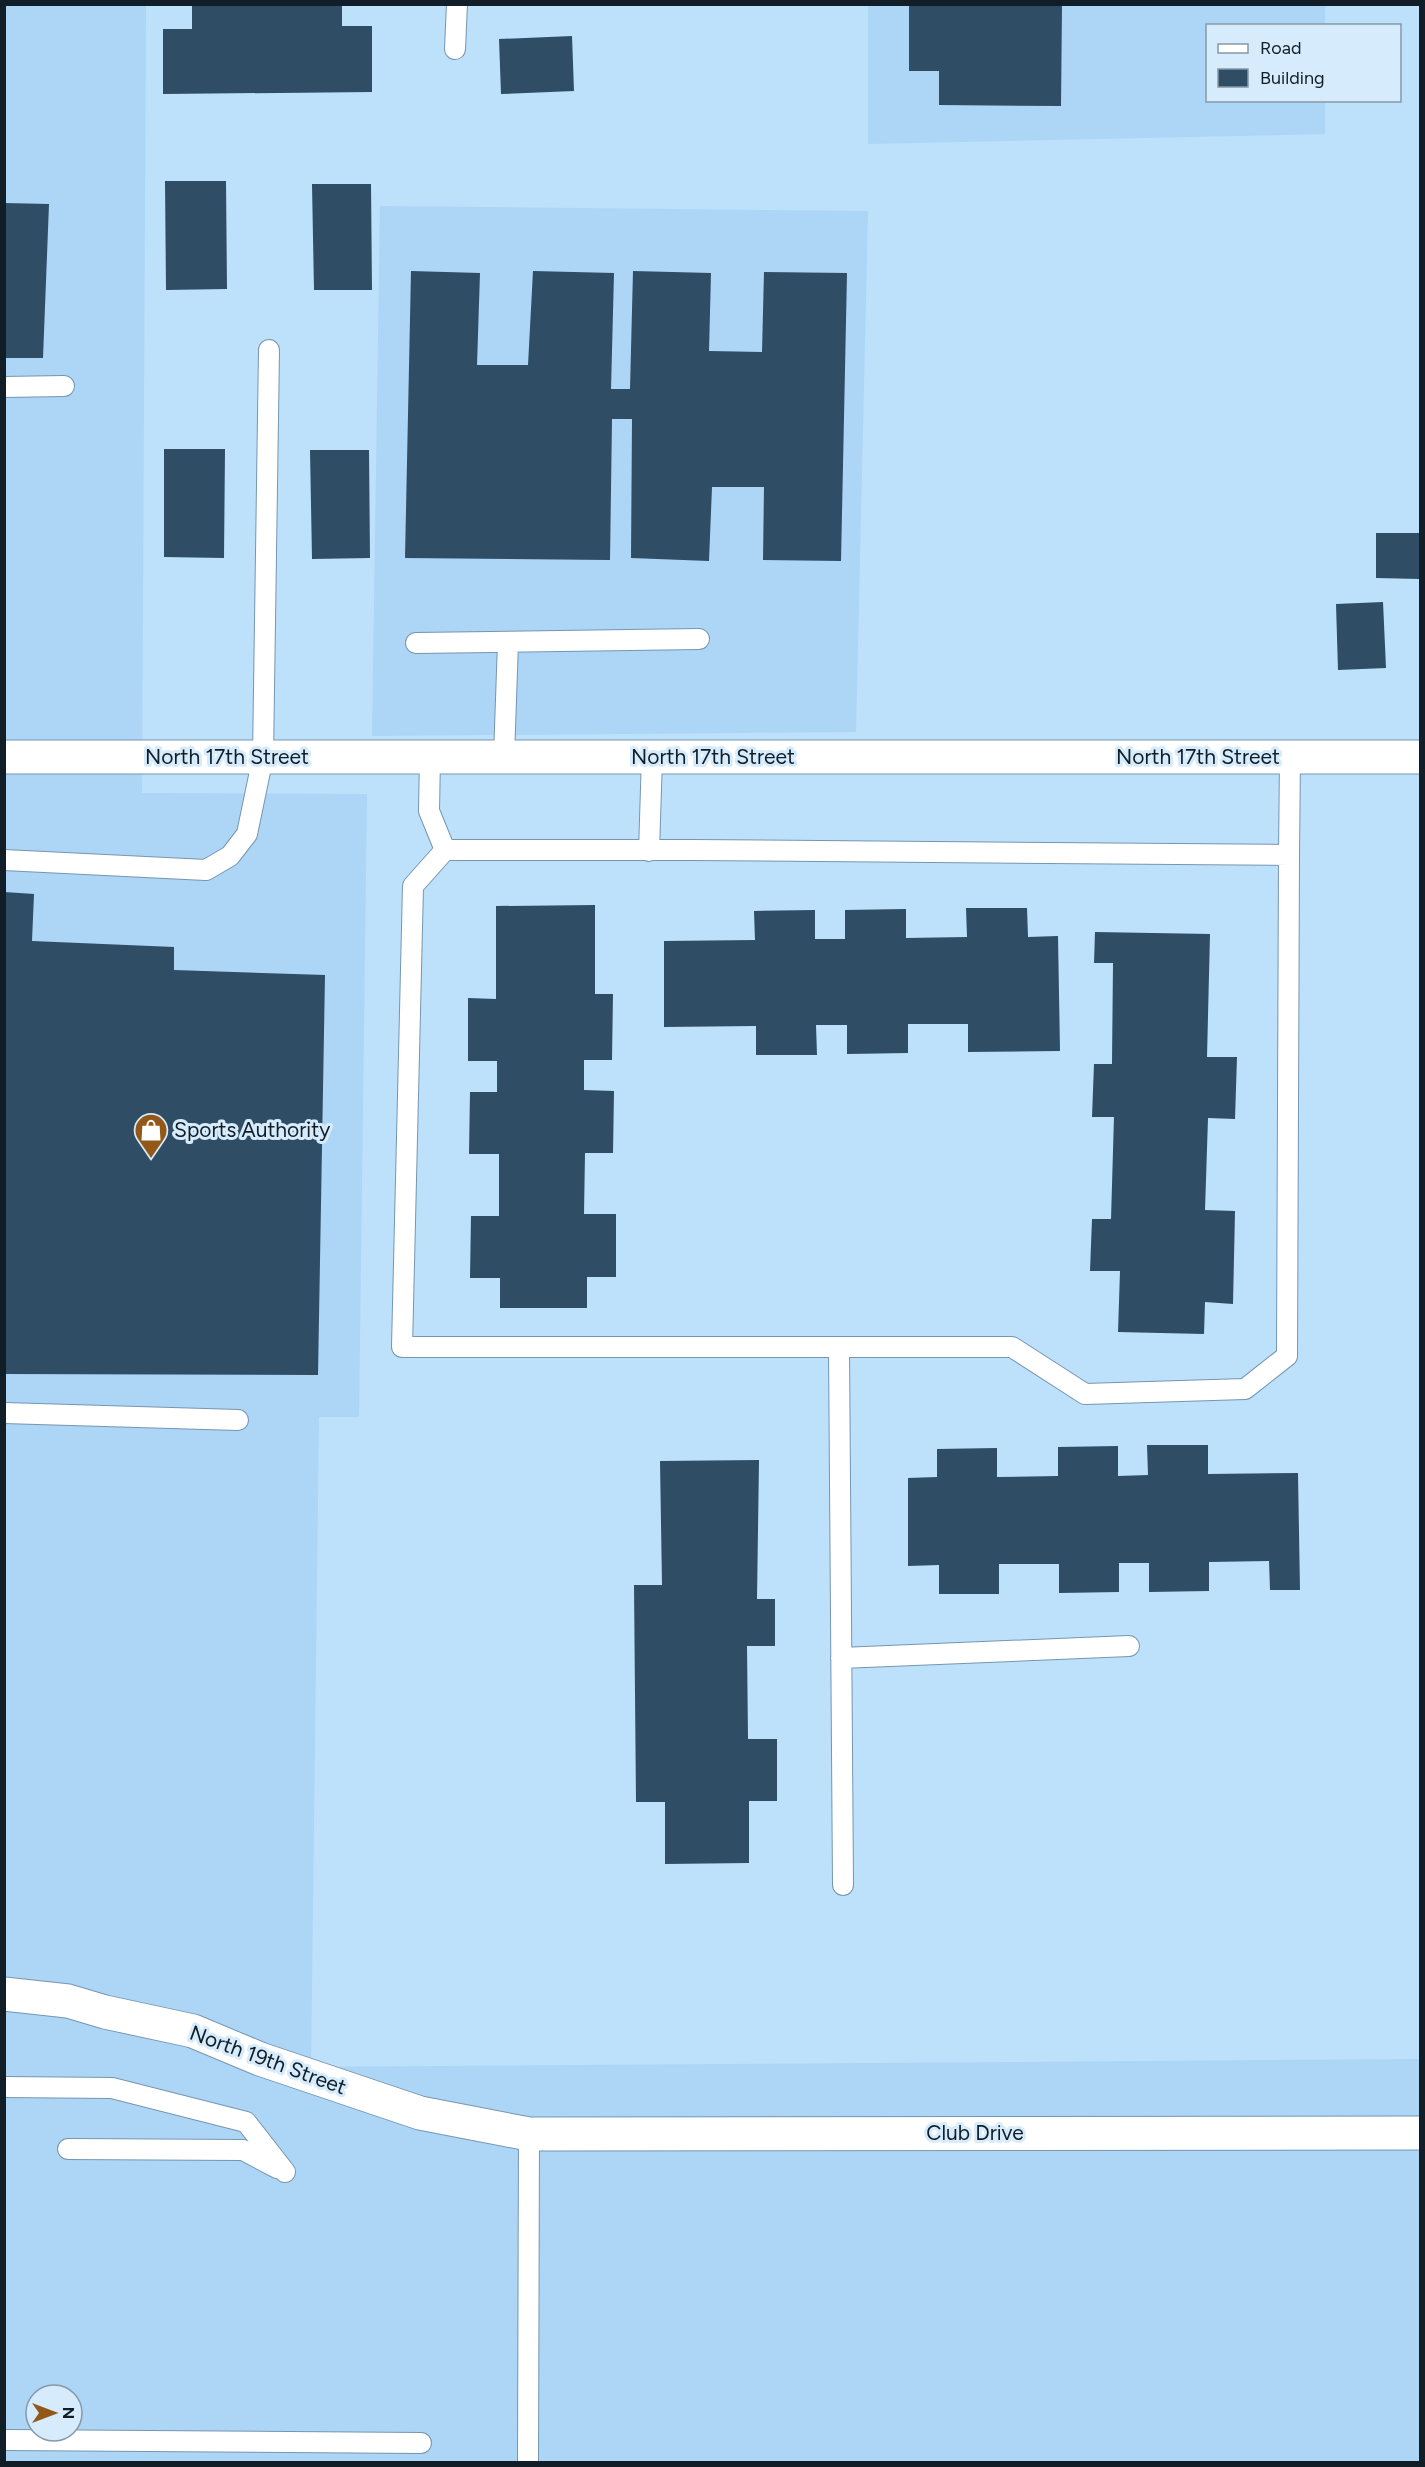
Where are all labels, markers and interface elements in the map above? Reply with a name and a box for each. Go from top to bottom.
legend [1206,24,1401,102]
text: Road [1260,37,1301,59]
text: Building [1260,67,1325,89]
street label: North 17th Street [145,744,309,769]
street label: North 17th Street [631,744,795,769]
street label: North 17th Street [1116,744,1280,769]
shop icon: Sports Authority [133,1112,169,1159]
place label: Sports Authority [174,1117,330,1142]
street label: North 19th Street [187,2020,350,2099]
street label: Club Drive [926,2120,1024,2145]
north arrow [24,2383,84,2443]
text: N [59,2407,78,2419]

